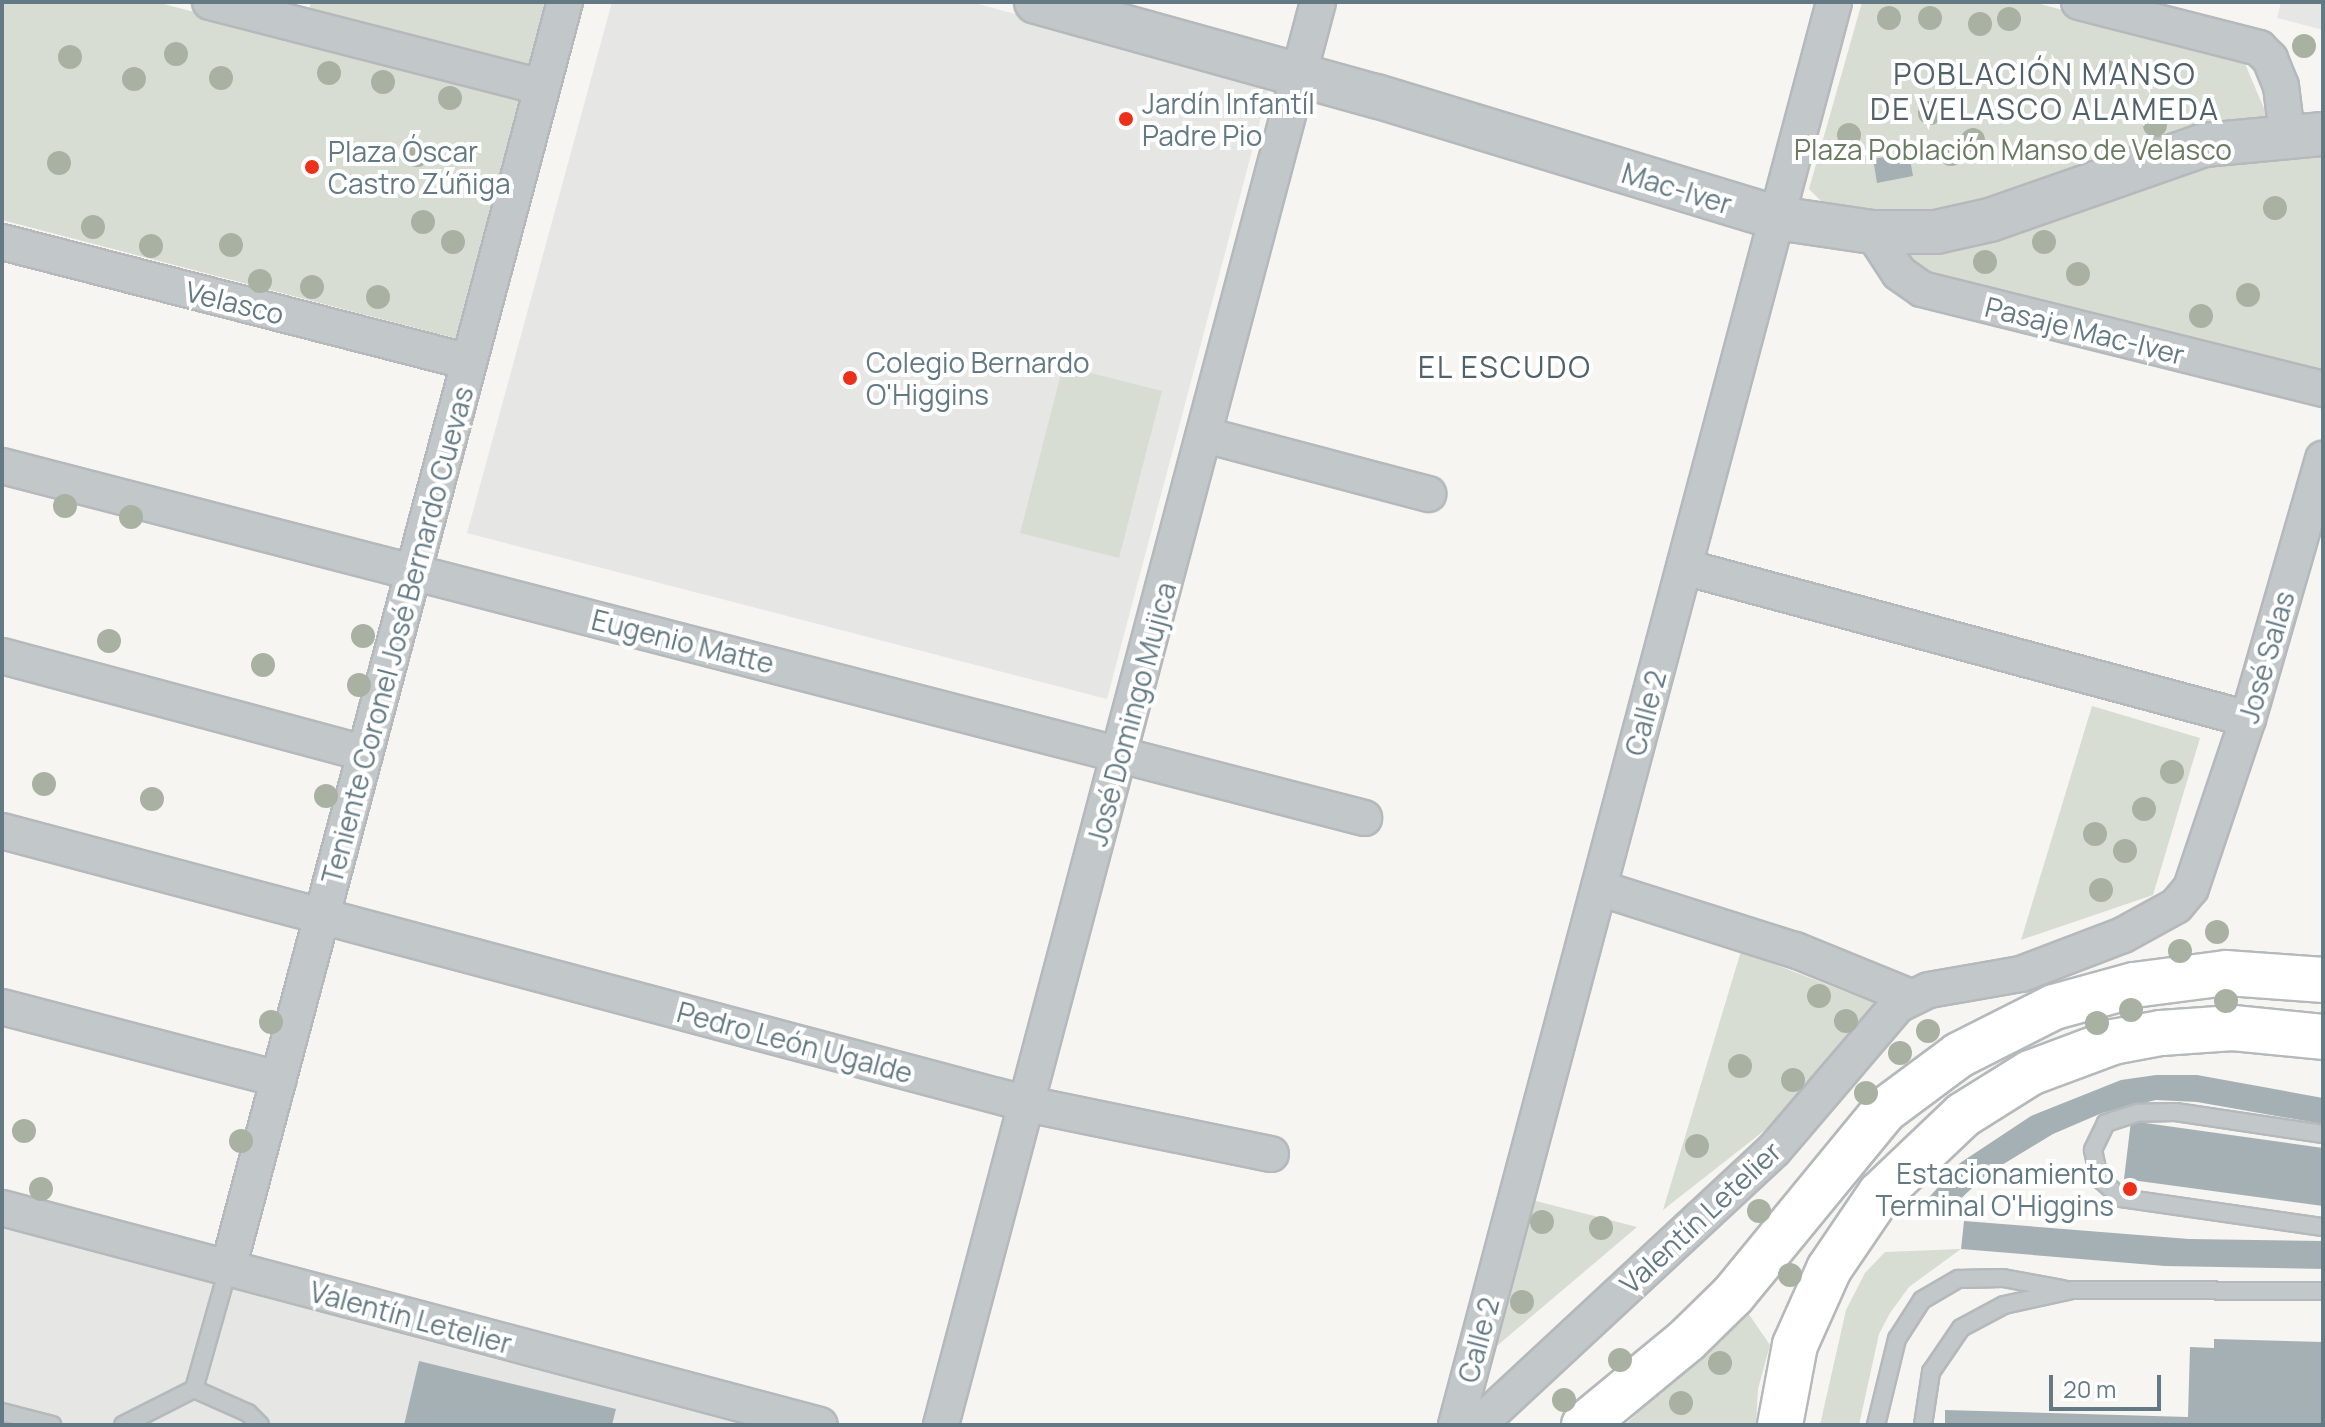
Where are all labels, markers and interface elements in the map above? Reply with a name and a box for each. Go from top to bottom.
district label: POBLACIÓN MANSO DE VELASCO ALAMEDA [1870,56,2220,126]
place label: Jardín Infantíl Padre Pio [1142,86,1315,152]
marker: Jardín Infantíl Padre Pio [1117,110,1135,128]
park label: Plaza Población Manso de Velasco [1794,132,2232,166]
place label: Plaza Óscar Castro Zúñiga [328,134,511,200]
street label: Mac-Iver [1618,155,1736,221]
marker: Plaza Óscar Castro Zúñiga [303,158,321,176]
street label: Velasco [182,274,288,330]
street label: Pasaje Mac-Iver [1982,289,2188,371]
place label: Colegio Bernardo O'Higgins [866,345,1090,411]
district label: EL ESCUDO [1417,349,1593,385]
marker: Colegio Bernardo O'Higgins [841,369,859,387]
street label: Teniente Coronel José Bernardo Cuevas [314,383,480,887]
street label: José Domingo Mujica [1080,578,1182,850]
street label: José Salas [2231,587,2301,727]
street label: Eugenio Matte [588,602,778,680]
street label: Calle 2 [1618,667,1672,759]
street label: Pedro León Ugalde [674,994,916,1090]
street label: Valentín Letelier [1613,1134,1787,1300]
place label: Estacionamiento Terminal O'Higgins [1876,1156,2114,1222]
marker: Estacionamiento Terminal O'Higgins [2121,1180,2139,1198]
street label: Valentín Letelier [306,1274,516,1360]
street label: Calle 2 [1451,1294,1505,1386]
scale bar [2053,1359,2165,1409]
text: 20 m [2063,1372,2116,1405]

